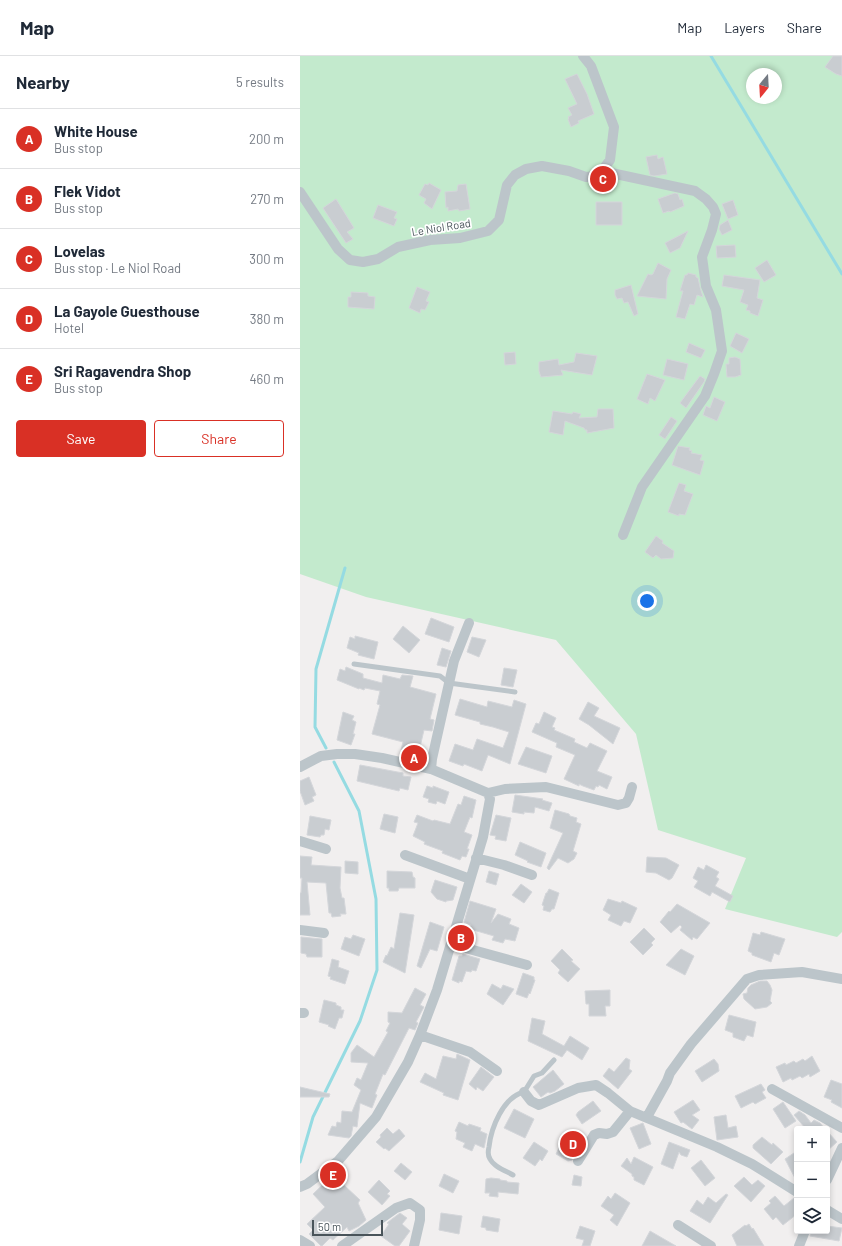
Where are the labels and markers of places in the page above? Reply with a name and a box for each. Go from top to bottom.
pin: C [590,164,616,194]
pin: A [401,743,427,773]
pin: B [448,923,474,953]
pin: D [560,1129,586,1159]
pin: E [320,1160,346,1190]

